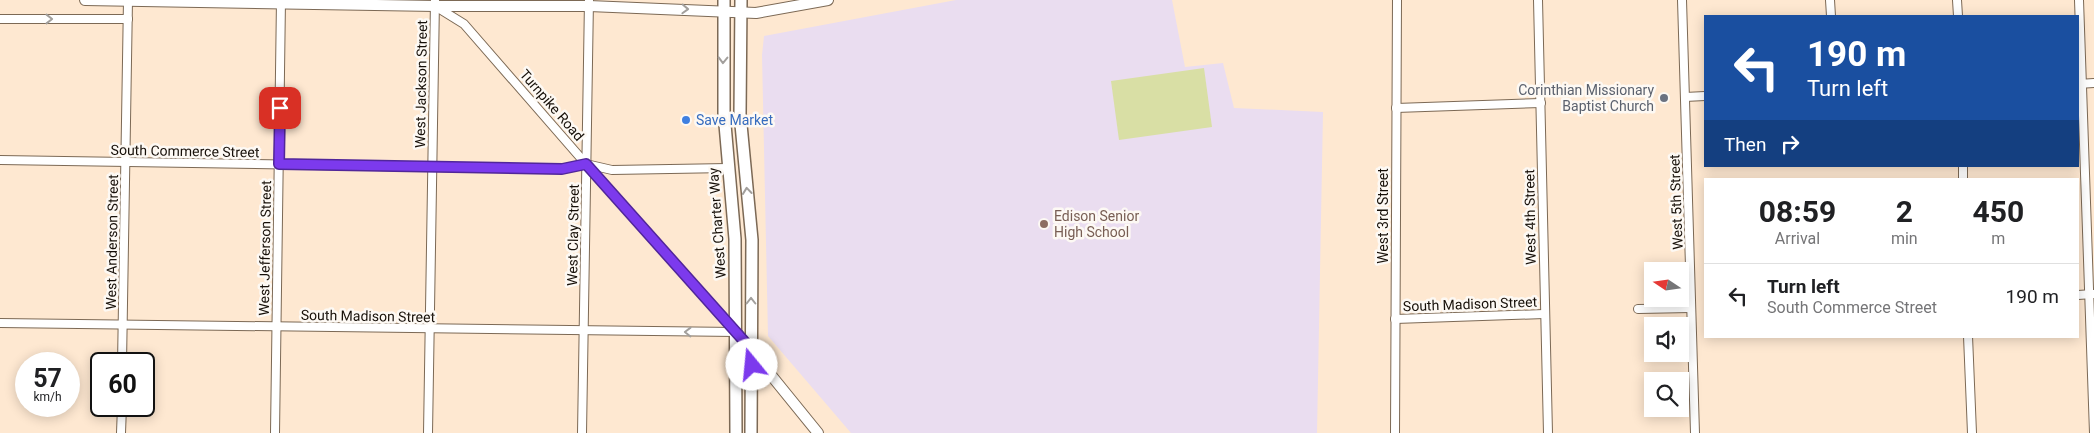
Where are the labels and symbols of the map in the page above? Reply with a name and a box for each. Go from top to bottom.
one-way arrow [681,4,689,15]
one-way arrow [45,14,53,24]
street label: West Jackson Street [412,19,430,148]
one-way arrow [718,56,728,64]
street label: Turnpike Road [517,66,587,144]
place label: Corinthian Missionary Baptist Church [1518,82,1654,114]
pin [259,87,301,129]
marker: Corinthian Missionary Baptist Church [1658,92,1670,104]
place label: Save Market [696,112,773,128]
marker: Save Market [680,114,692,126]
street label: South Commerce Street [111,142,260,160]
street label: West 5th Street [1666,154,1686,250]
street label: West Charter Way [705,167,729,279]
street label: West 3rd Street [1375,168,1391,264]
street label: West 4th Street [1521,169,1539,265]
street label: West Anderson Street [103,174,121,310]
street label: West Jefferson Street [256,180,274,316]
street label: West Clay Street [564,183,582,286]
one-way arrow [742,187,753,195]
place label: Edison Senior High School [1054,208,1139,240]
marker: Edison Senior High School [1038,218,1050,230]
north arrow [1644,262,1689,308]
street label: South Madison Street [1403,294,1538,314]
one-way arrow [746,296,757,304]
street label: South Madison Street [301,307,436,325]
one-way arrow [683,327,691,337]
position arrow [725,338,777,390]
speed limit sign: 60 [90,352,155,417]

